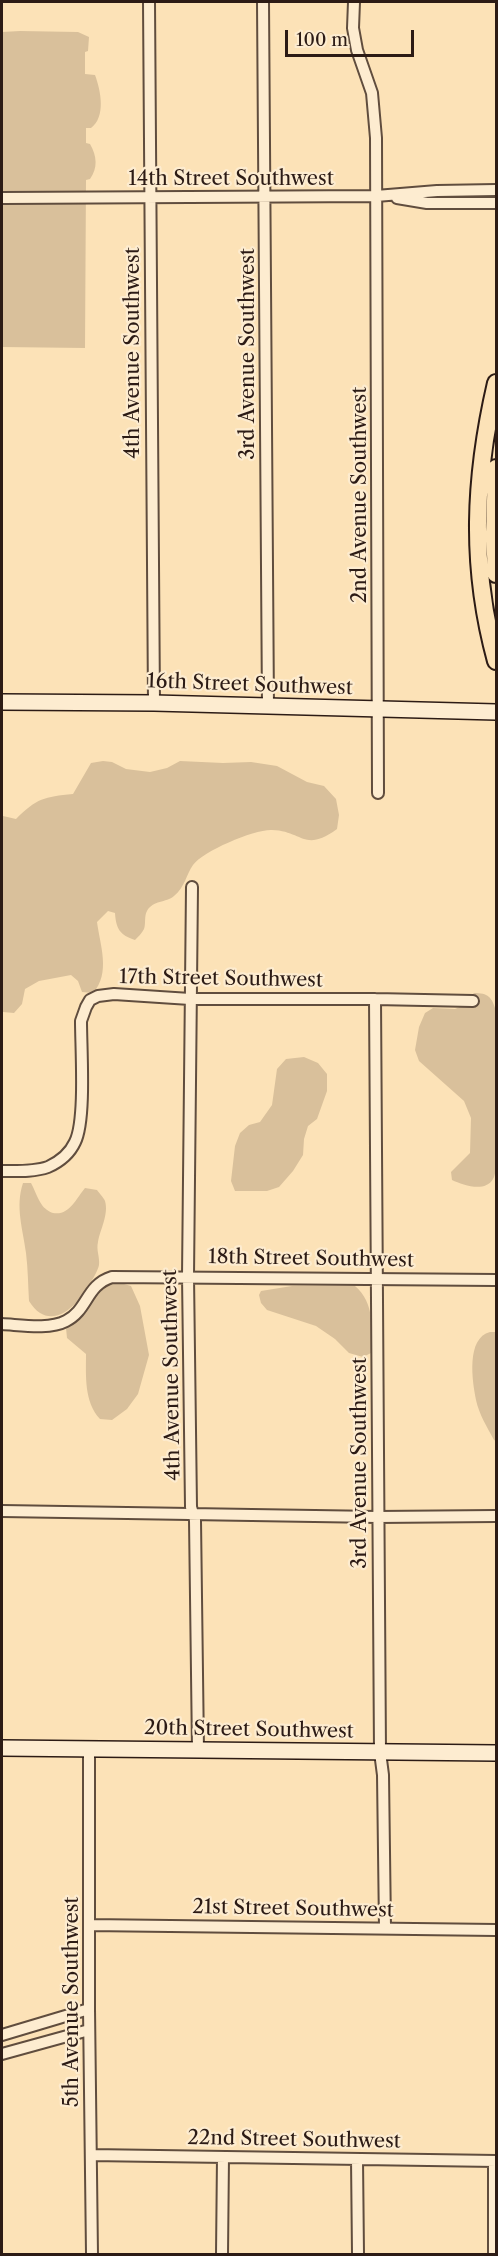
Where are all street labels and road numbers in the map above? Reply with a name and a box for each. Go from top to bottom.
street label: 14th Street Southwest [128,167,334,191]
street label: 4th Avenue Southwest [121,247,145,459]
street label: 3rd Avenue Southwest [236,248,260,460]
street label: 2nd Avenue Southwest [348,387,372,603]
street label: 16th Street Southwest [147,669,353,701]
street label: 17th Street Southwest [119,965,323,993]
street label: 18th Street Southwest [208,1245,414,1273]
street label: 4th Avenue Southwest [158,1269,186,1481]
street label: 3rd Avenue Southwest [348,1357,372,1569]
street label: 20th Street Southwest [144,1716,354,1744]
street label: 21st Street Southwest [192,1895,394,1923]
street label: 5th Avenue Southwest [60,1897,84,2107]
street label: 22nd Street Southwest [187,2126,401,2154]

